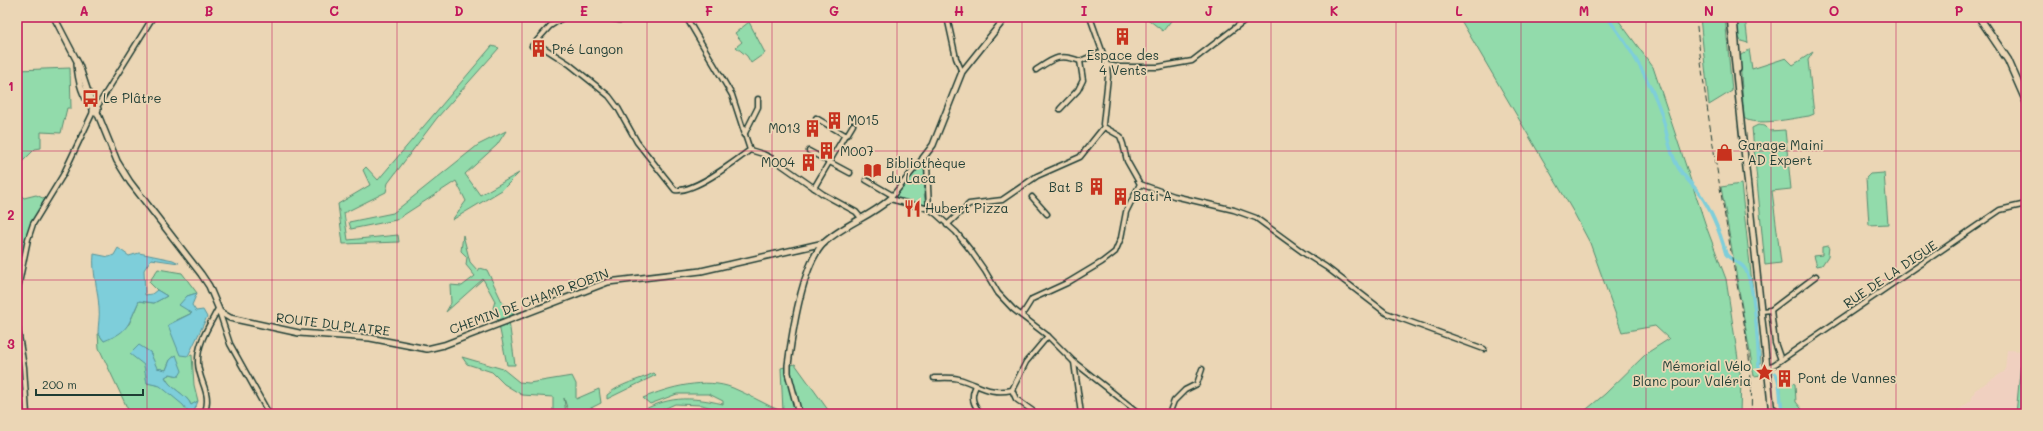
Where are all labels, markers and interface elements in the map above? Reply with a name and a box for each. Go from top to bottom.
text: A [79,2,89,19]
text: B [205,2,214,19]
text: C [329,2,339,19]
text: D [454,2,464,19]
text: E [580,2,588,19]
text: F [705,2,713,19]
text: G [829,2,839,19]
text: H [954,2,964,19]
text: I [1081,2,1088,19]
text: J [1205,2,1213,19]
text: K [1330,2,1339,19]
text: L [1455,2,1463,19]
text: M [1579,2,1589,19]
text: N [1704,2,1714,19]
text: O [1829,2,1839,19]
text: P [1955,2,1964,19]
building icon: Espace des 4 Vents [1113,26,1133,46]
building icon: Pré Langon [529,39,549,59]
place label: Pré Langon [552,40,623,57]
place label: Espace des 4 Vents [1087,46,1159,78]
text: 1 [8,77,14,94]
bus stop icon: Le Plâtre [80,88,100,108]
place label: Le Plâtre [103,89,162,106]
building icon: M015 [824,110,844,130]
place label: M015 [847,111,879,128]
building icon: M013 [803,118,823,138]
place label: M013 [768,119,800,136]
place label: Garage Maini - AD Expert [1738,136,1824,168]
building icon: M007 [817,141,837,161]
place label: M007 [840,142,874,159]
shop icon: Garage Maini - AD Expert [1715,142,1735,162]
building icon: M004 [798,152,818,172]
place label: M004 [761,153,795,170]
place label: Bibliothèque du Laca [886,154,966,186]
library icon: Bibliothèque du Laca [863,160,883,180]
building icon: Bat B [1086,177,1106,197]
place label: Bat B [1049,178,1083,195]
building icon: Bati A [1110,186,1130,206]
place label: Bati A [1133,187,1172,204]
restaurant icon: Hubert Pizza [902,198,922,218]
place label: Hubert Pizza [925,199,1009,216]
text: 2 [7,206,15,223]
street label: RUE DE LA DIGUE [1840,236,1940,311]
street label: CHEMIN DE CHAMP ROBIN [447,264,611,337]
street label: ROUTE DU PLATRE [275,308,391,339]
text: 3 [7,335,15,352]
place label: Mémorial Vélo Blanc pour Valéria [1633,357,1751,389]
place icon: Mémorial Vélo Blanc pour Valéria [1754,363,1774,383]
building icon: Pont de Vannes [1775,368,1795,388]
place label: Pont de Vannes [1798,369,1896,386]
scale bar [36,371,143,397]
text: 200 m [42,376,77,392]

